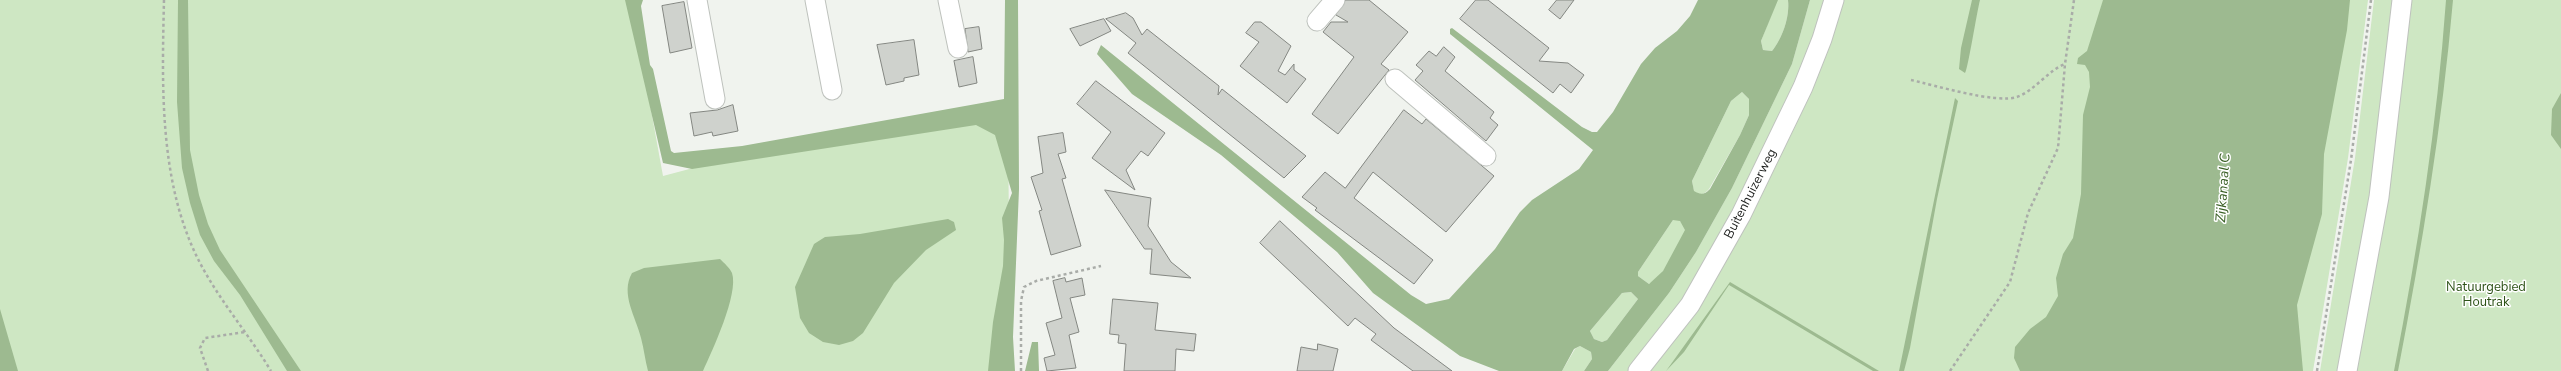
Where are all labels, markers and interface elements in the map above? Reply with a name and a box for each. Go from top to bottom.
street label: Buitenhuizerweg [1722,146,1780,242]
water label: Zijkanaal C [2213,153,2235,223]
park label: Natuurgebied Houtrak [2446,280,2526,311]

